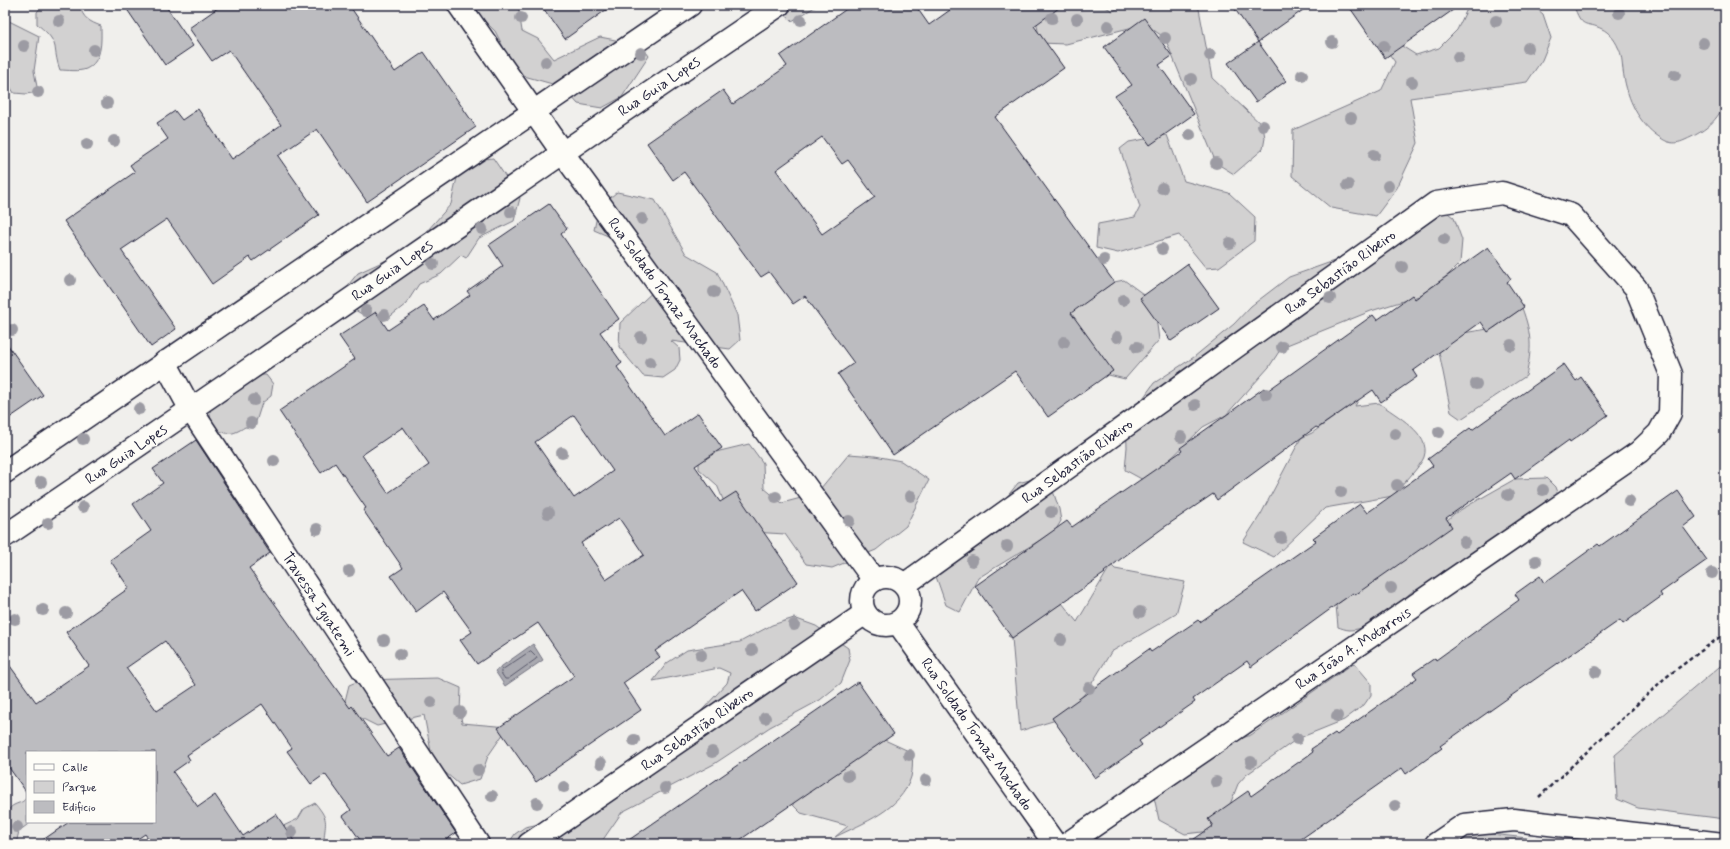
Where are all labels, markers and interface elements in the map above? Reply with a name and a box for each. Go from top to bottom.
street label: Rua Guia Lopes [615,52,705,122]
street label: Rua Soldado Tomaz Machado [603,214,726,373]
street label: Rua Sebastião Ribeiro [1281,226,1400,320]
street label: Rua Guia Lopes [348,235,437,306]
street label: Rua Sebastião Ribeiro [1018,415,1137,509]
street label: Rua Guia Lopes [82,420,172,490]
street label: Travessa Iguatemi [277,548,359,661]
street label: Rua João A. Motarrois [1292,602,1416,695]
street label: Rua Soldado Tomaz Machado [916,654,1037,815]
street label: Rua Sebastião Ribeiro [637,684,758,776]
legend [26,751,156,823]
text: Calle [62,760,88,776]
text: Parque [62,780,97,796]
text: Edificio [62,800,96,816]

